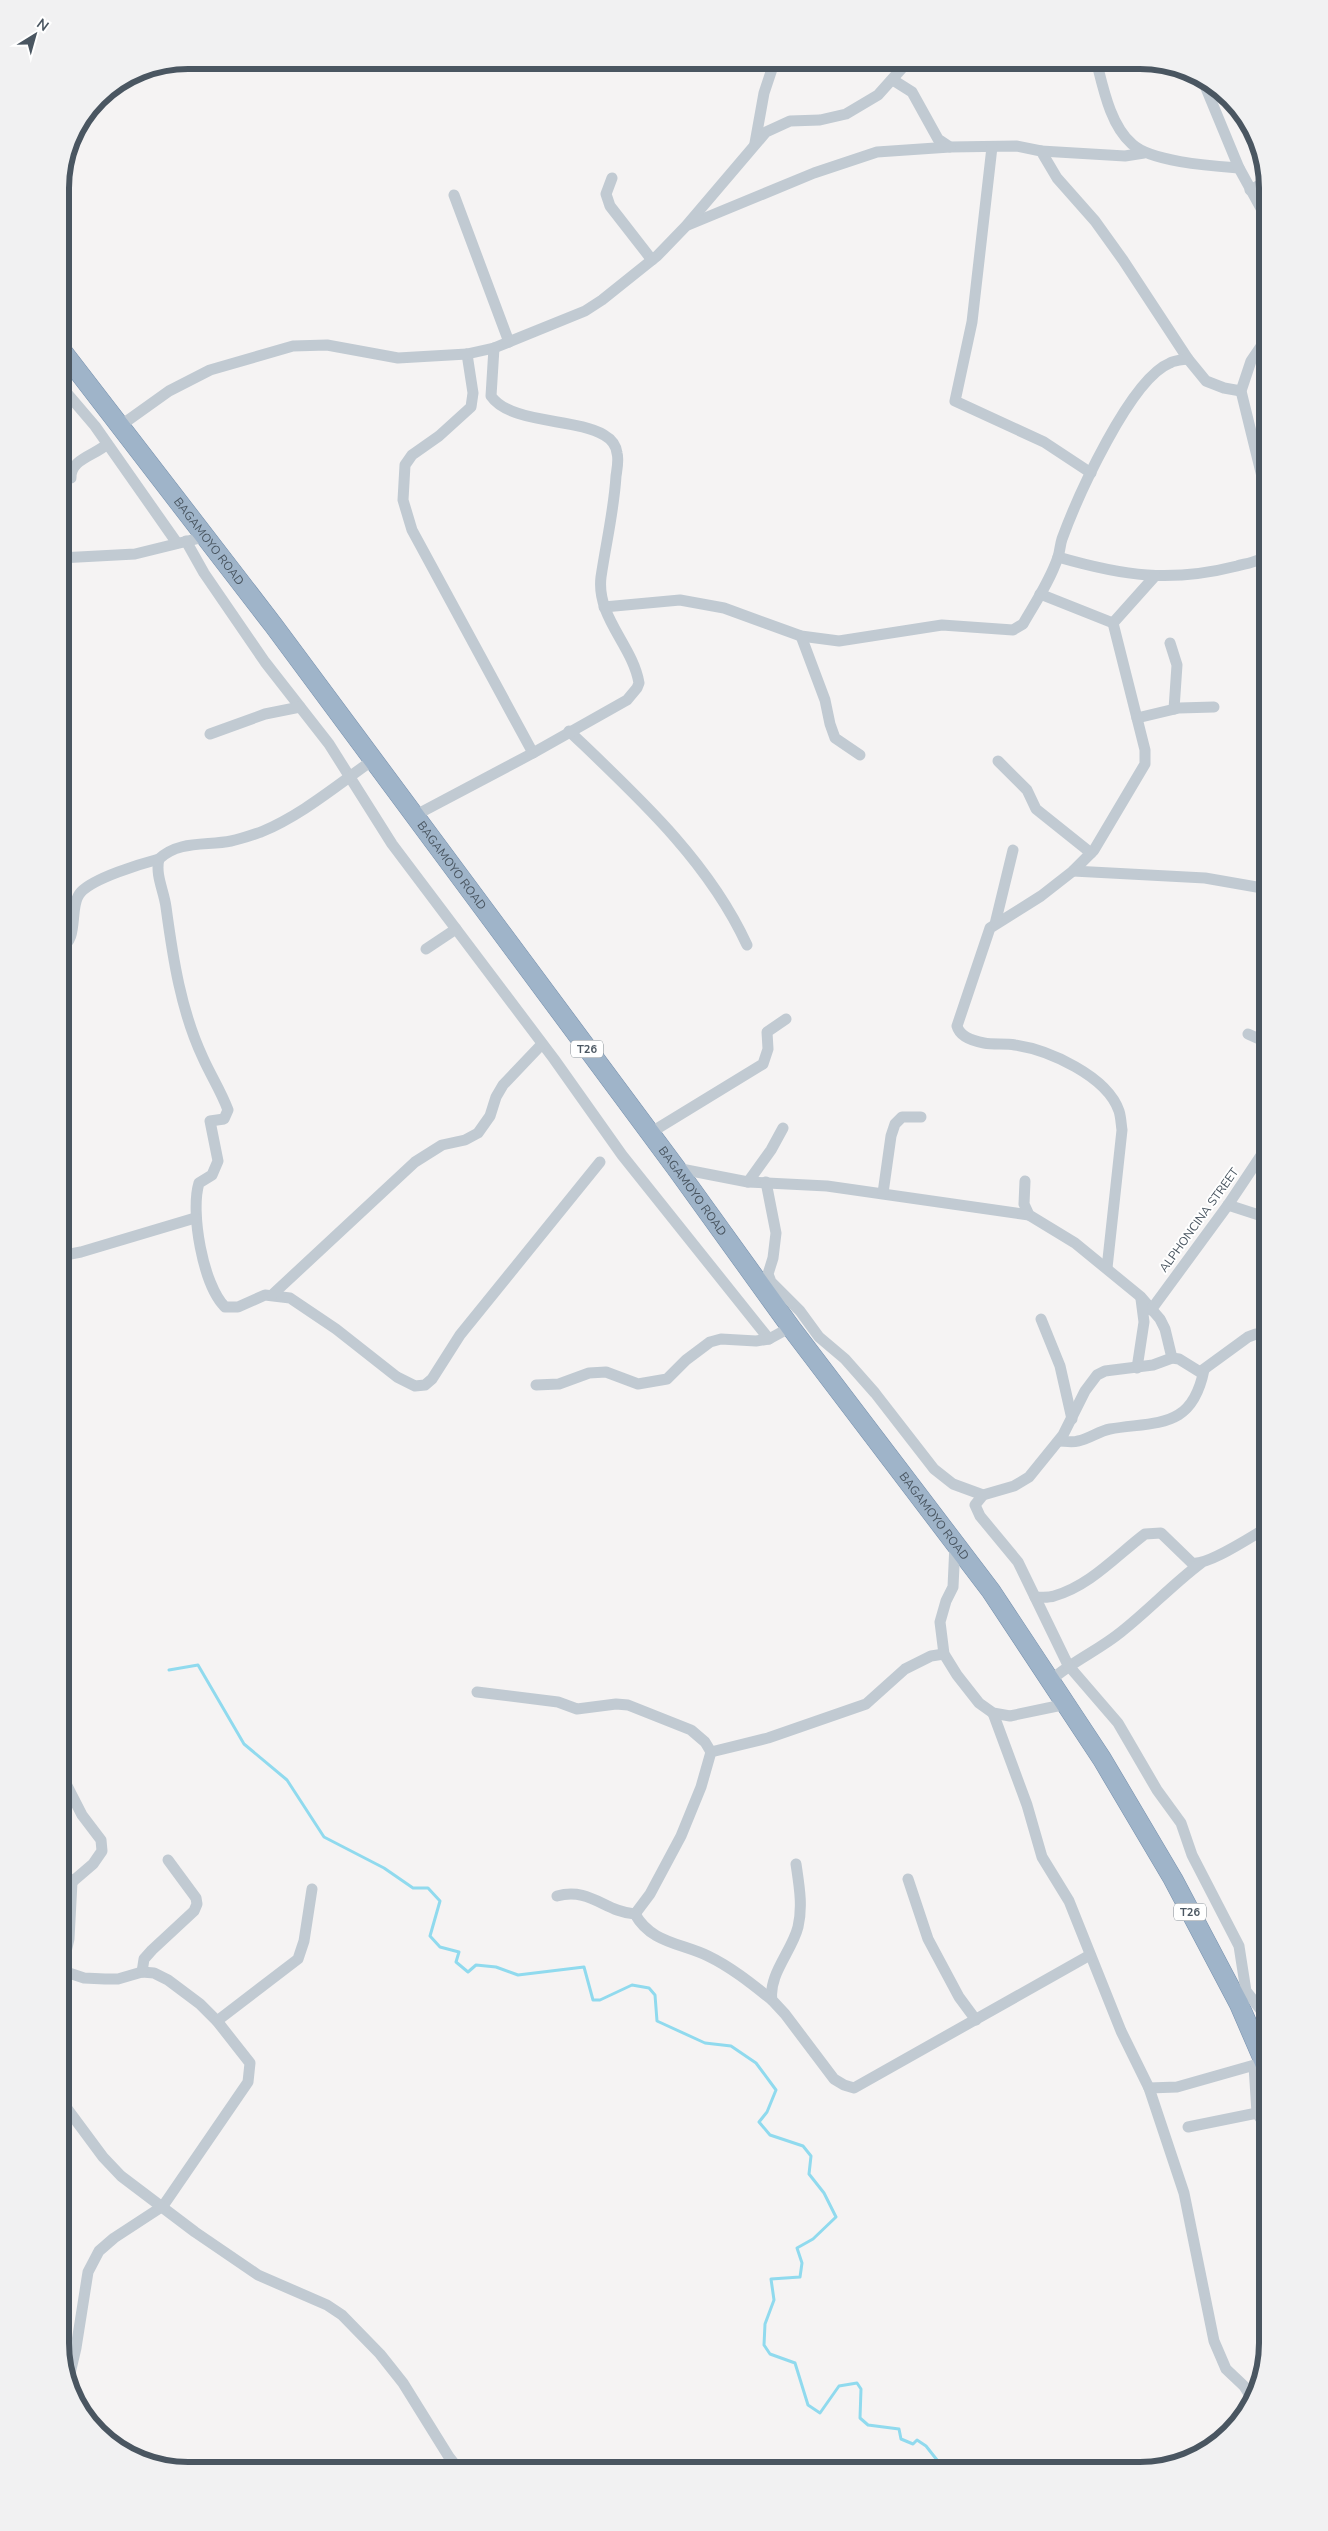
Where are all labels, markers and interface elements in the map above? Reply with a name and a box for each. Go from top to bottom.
north arrow [10,10,60,60]
text: N [33,14,52,36]
street label: BAGAMOYO ROAD [170,494,248,589]
street label: BAGAMOYO ROAD [413,818,490,913]
road number: T26 [571,1040,603,1058]
street label: BAGAMOYO ROAD [655,1143,730,1239]
street label: ALPHONCINA STREET [1156,1164,1243,1275]
street label: BAGAMOYO ROAD [895,1469,973,1563]
road number: T26 [1174,1904,1206,1920]

